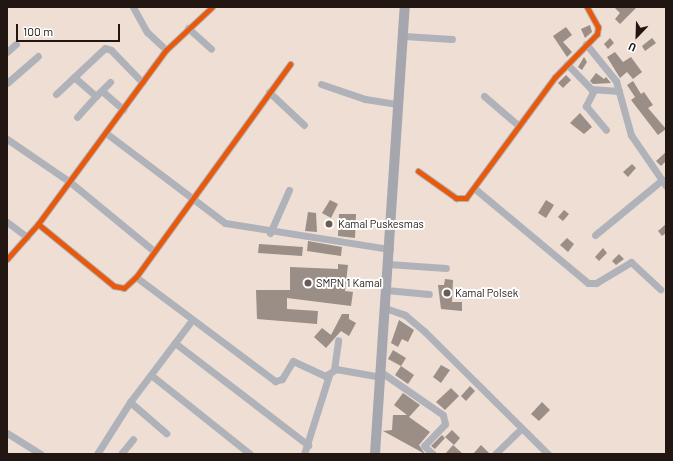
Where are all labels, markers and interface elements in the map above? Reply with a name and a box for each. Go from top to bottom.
scale bar [18,16,122,42]
north arrow [617,16,657,56]
text: 100 m [23,24,53,38]
text: U [626,40,638,55]
place label: Kamal Puskesmas [338,217,424,231]
marker: Kamal Puskesmas [323,218,335,230]
place label: SMPN 1 Kamal [316,276,382,290]
marker: SMPN 1 Kamal [303,278,313,288]
place label: Kamal Polsek [455,286,518,300]
marker: Kamal Polsek [442,288,452,298]

